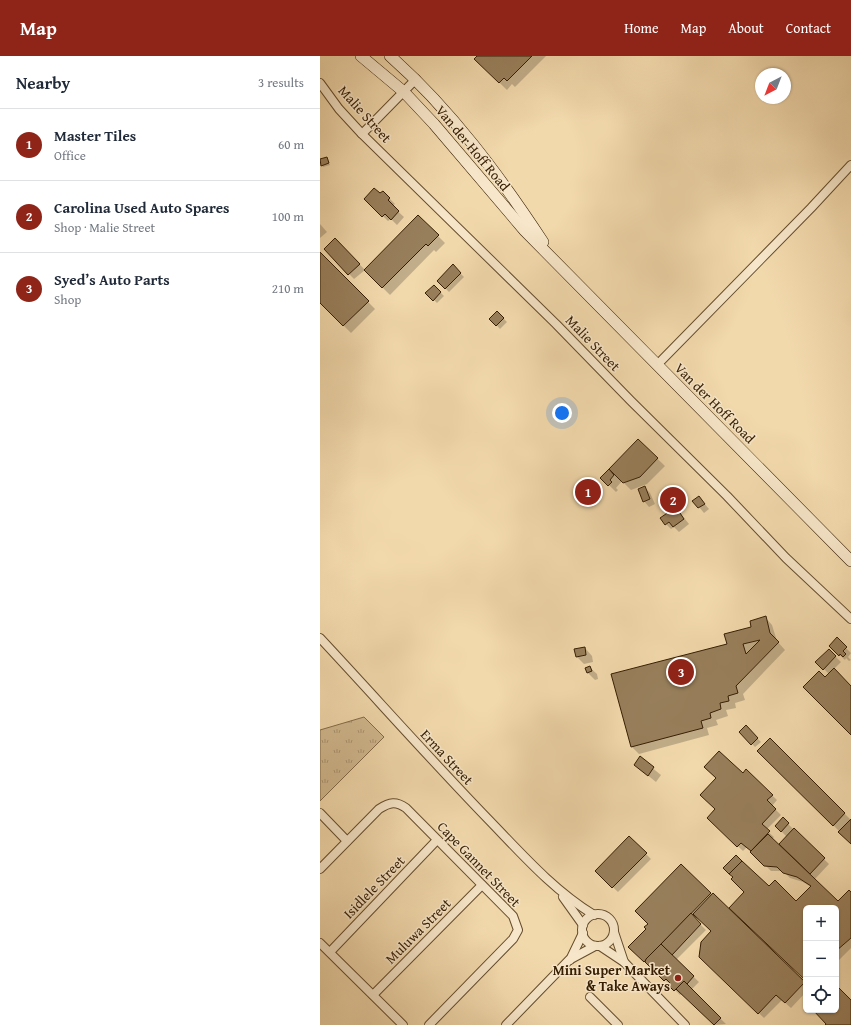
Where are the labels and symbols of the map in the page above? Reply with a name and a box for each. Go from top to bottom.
north arrow [755,68,791,104]
street label: Malie Street [334,81,396,147]
street label: Van der Hoff Road [431,101,515,196]
street label: Malie Street [561,311,625,376]
street label: Van der Hoff Road [670,358,760,448]
your location [552,403,572,423]
pin: 1 [575,477,601,507]
pin: 2 [660,485,686,515]
pin: 3 [668,657,694,687]
street label: Erma Street [416,725,478,789]
street label: Cape Gannet Street [433,817,525,911]
street label: Isidlele Street [339,851,409,923]
street label: Muluwa Street [381,894,455,968]
place label: Mini Super Market & Take Aways [553,960,671,996]
marker: Mini Super Market & Take Aways [673,973,683,983]

